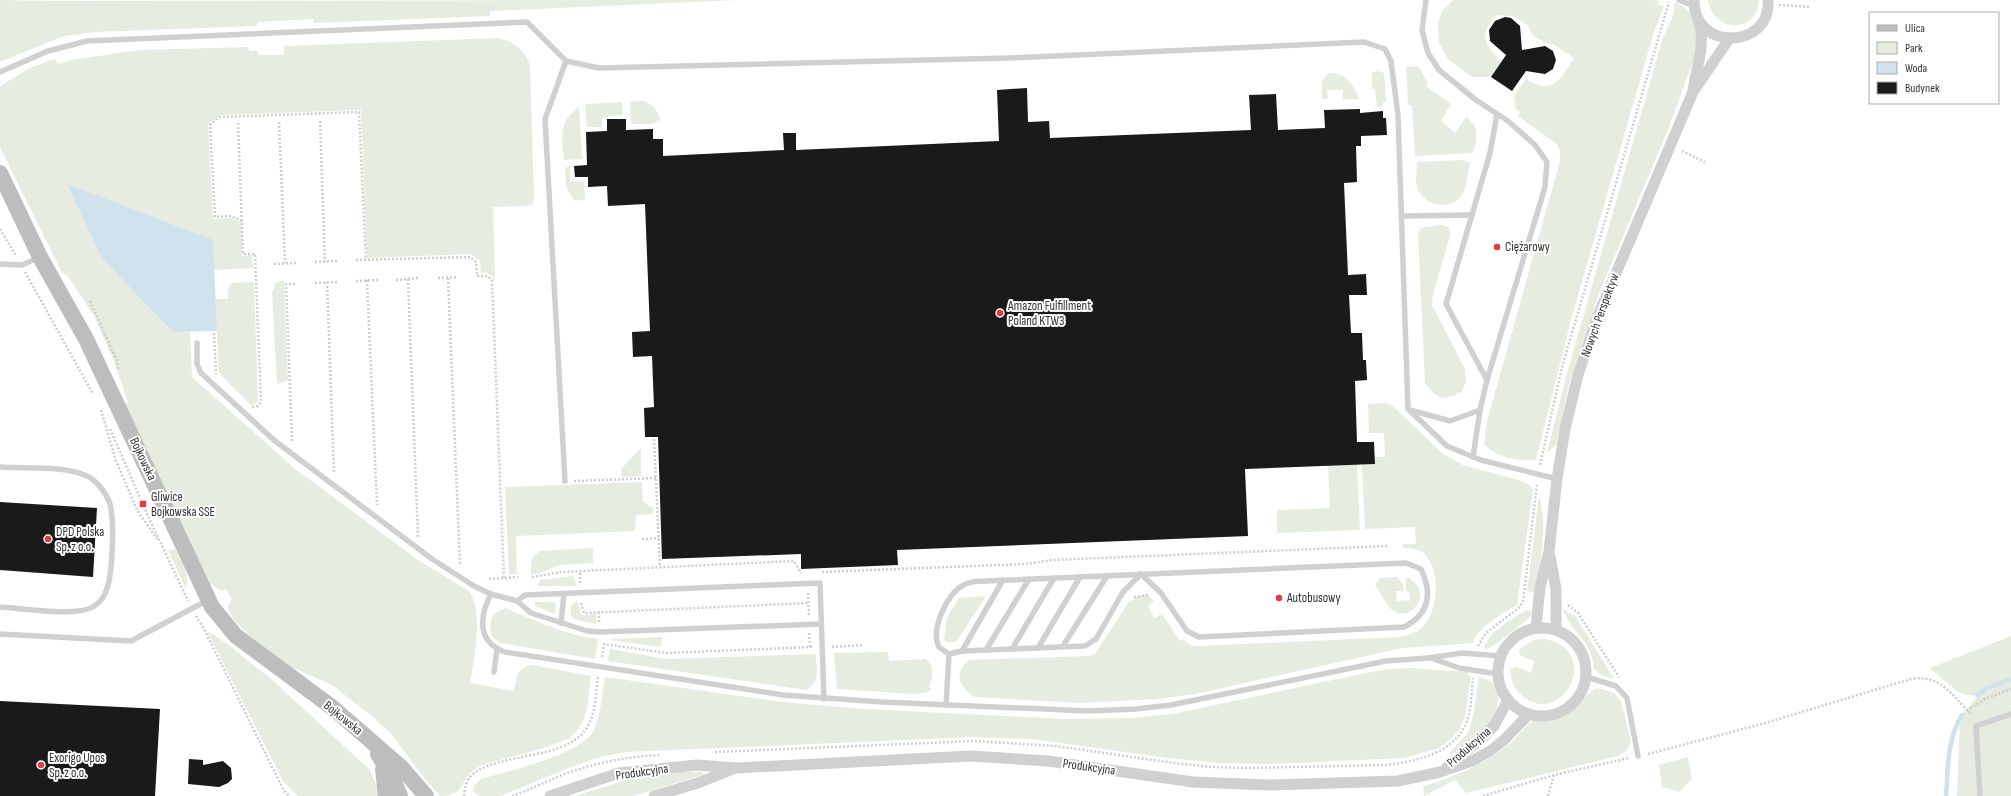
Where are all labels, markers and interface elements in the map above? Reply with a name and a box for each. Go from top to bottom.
legend [1869,12,1999,104]
text: Ulica [1905,21,1925,36]
text: Park [1905,41,1923,56]
text: Woda [1905,61,1928,76]
text: Budynek [1905,81,1940,96]
place label: Ciężarowy [1505,239,1550,255]
marker: Ciężarowy [1492,242,1502,252]
street label: Nowych Perspektyw [1577,270,1623,359]
place label: Amazon Fulfillment Poland KTW3 [1007,298,1091,329]
marker: Amazon Fulfillment Poland KTW3 [995,308,1005,318]
street label: Bojkowska [126,435,160,483]
place label: Gliwice Bojkowska SSE [151,489,215,520]
marker: Gliwice Bojkowska SSE [138,499,148,509]
place label: DPD Polska Sp. z o.o. [56,524,104,555]
marker: DPD Polska Sp. z o.o. [43,534,53,544]
place label: Autobusowy [1286,590,1340,606]
marker: Autobusowy [1274,593,1284,603]
street label: Bojkowska [320,697,366,739]
street label: Produkcyjna [1444,724,1494,770]
place label: Exorigo Upos Sp. z o.o. [49,750,105,781]
street label: Produkcyjna [1062,755,1116,779]
marker: Exorigo Upos Sp. z o.o. [36,760,46,770]
street label: Produkcyjna [615,760,669,784]

